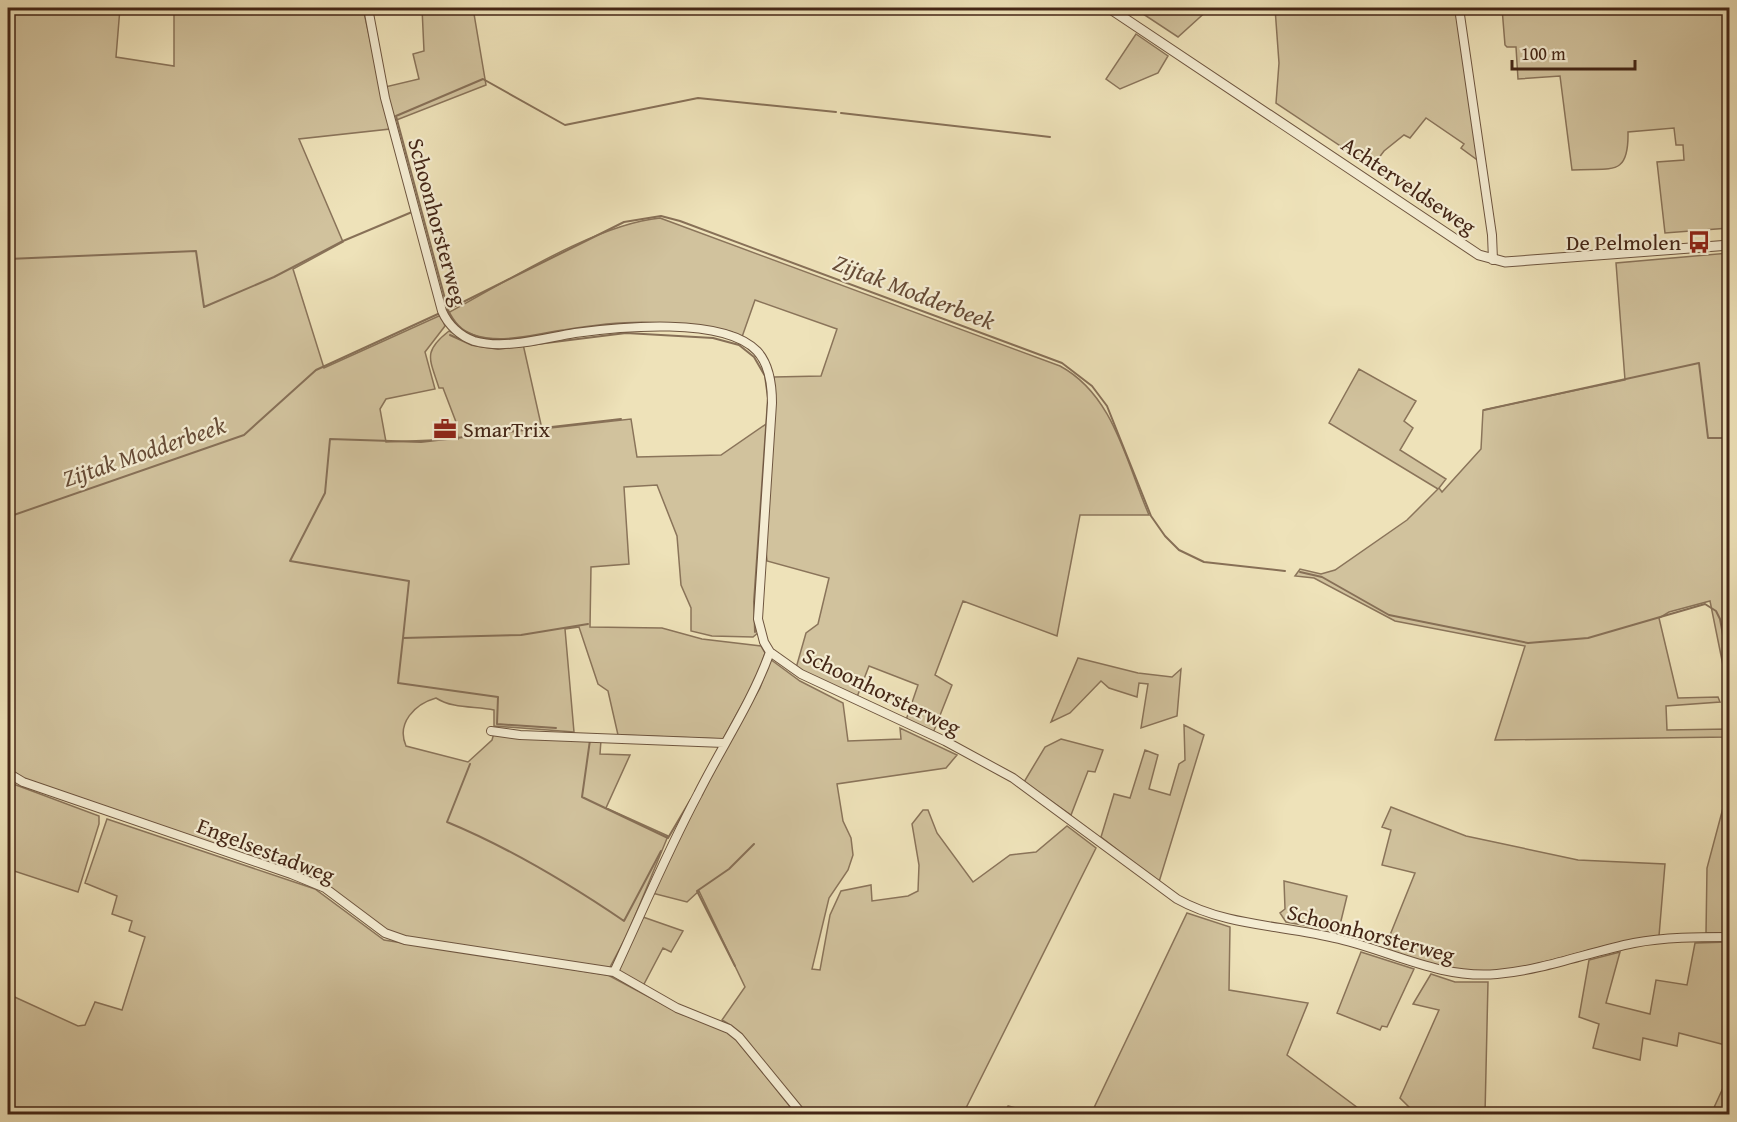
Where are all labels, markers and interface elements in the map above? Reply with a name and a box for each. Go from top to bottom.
scale bar [1512,33,1635,71]
text: 100 m [1521,40,1566,67]
street label: Achterveldseweg [1335,128,1483,242]
street label: Schoonhorsterweg [400,135,476,309]
place label: De Pelmolen [1566,226,1682,258]
bus stop icon: De Pelmolen [1686,229,1712,255]
water label: Zijtak Modderbeek [828,245,1000,338]
water label: Zijtak Modderbeek [57,407,230,496]
place label: SmarTrix [463,413,551,445]
office icon: SmarTrix [432,416,458,442]
street label: Schoonhorsterweg [798,639,966,743]
street label: Engelsestadweg [193,809,340,891]
street label: Schoonhorsterweg [1284,895,1458,971]

